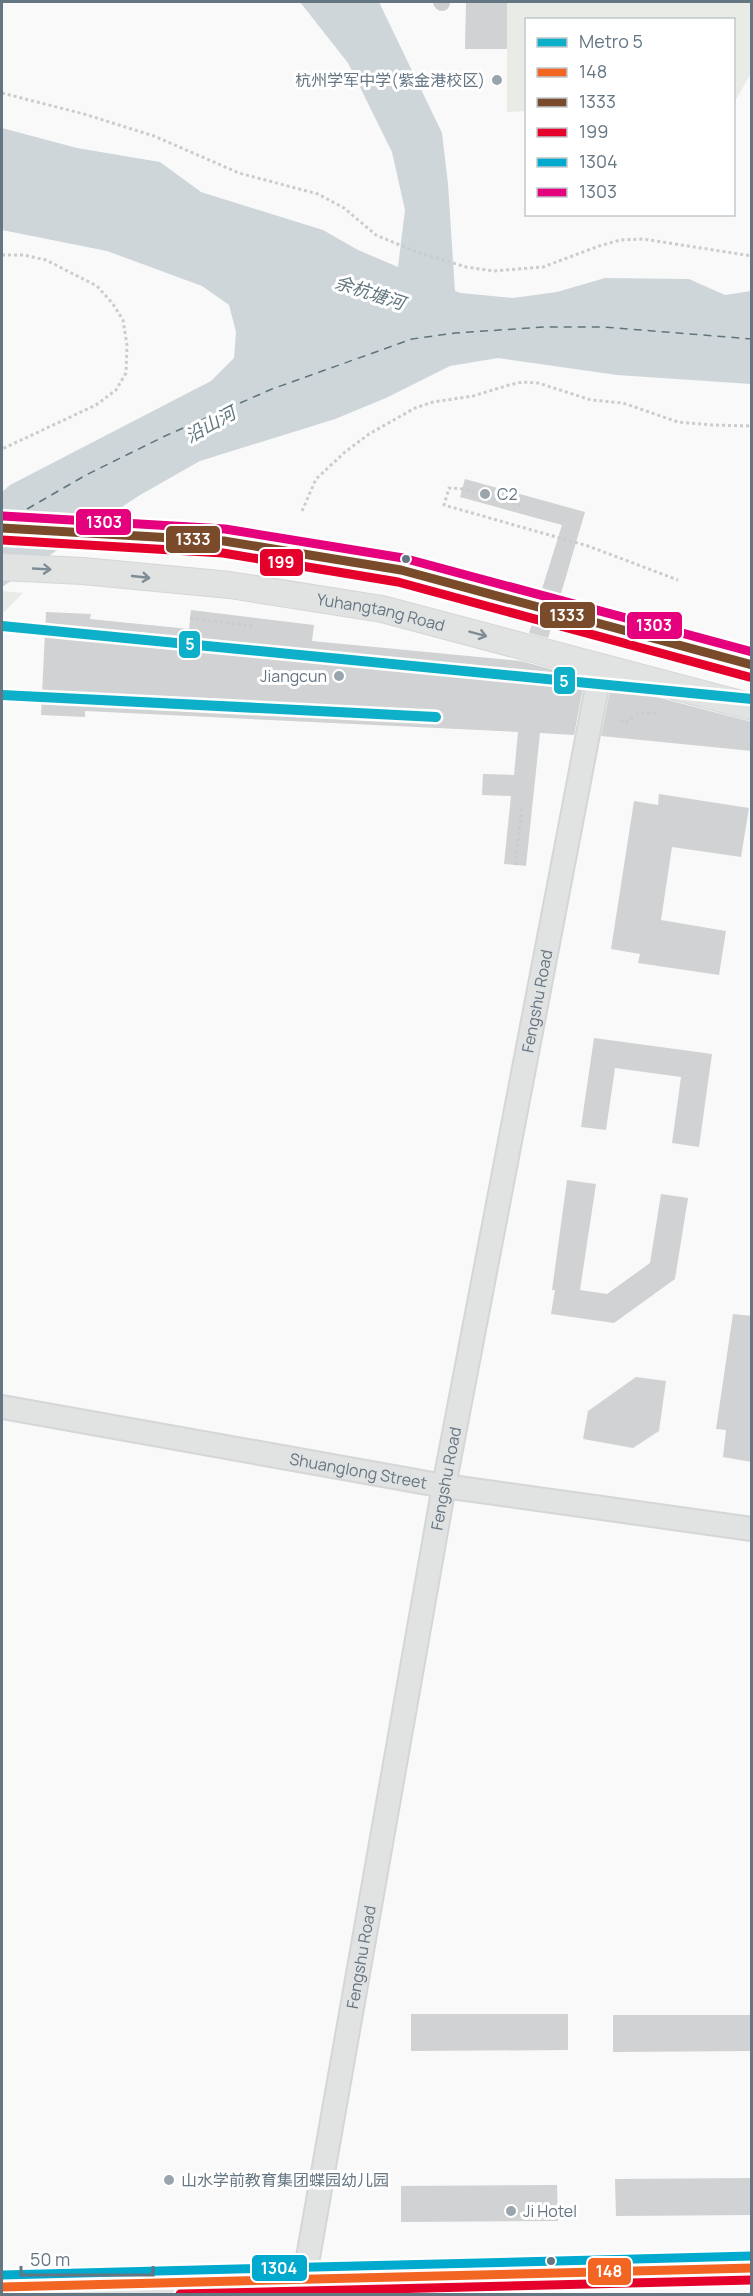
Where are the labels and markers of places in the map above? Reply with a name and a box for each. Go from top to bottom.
place label: 杭州学军中学(紫金港校区) [295,69,485,91]
marker: 杭州学军中学(紫金港校区) [490,73,504,87]
place label: C2 [497,483,518,505]
marker: C2 [478,487,492,501]
unlabelled marker [400,553,412,565]
place label: Jiangcun [260,665,327,687]
marker: Jiangcun [332,669,346,683]
place label: 山水学前教育集团蝶园幼儿园 [181,2169,389,2191]
marker: 山水学前教育集团蝶园幼儿园 [162,2173,176,2187]
place label: Ji Hotel [523,2200,577,2222]
marker: Ji Hotel [504,2204,518,2218]
unlabelled marker [545,2255,557,2267]

